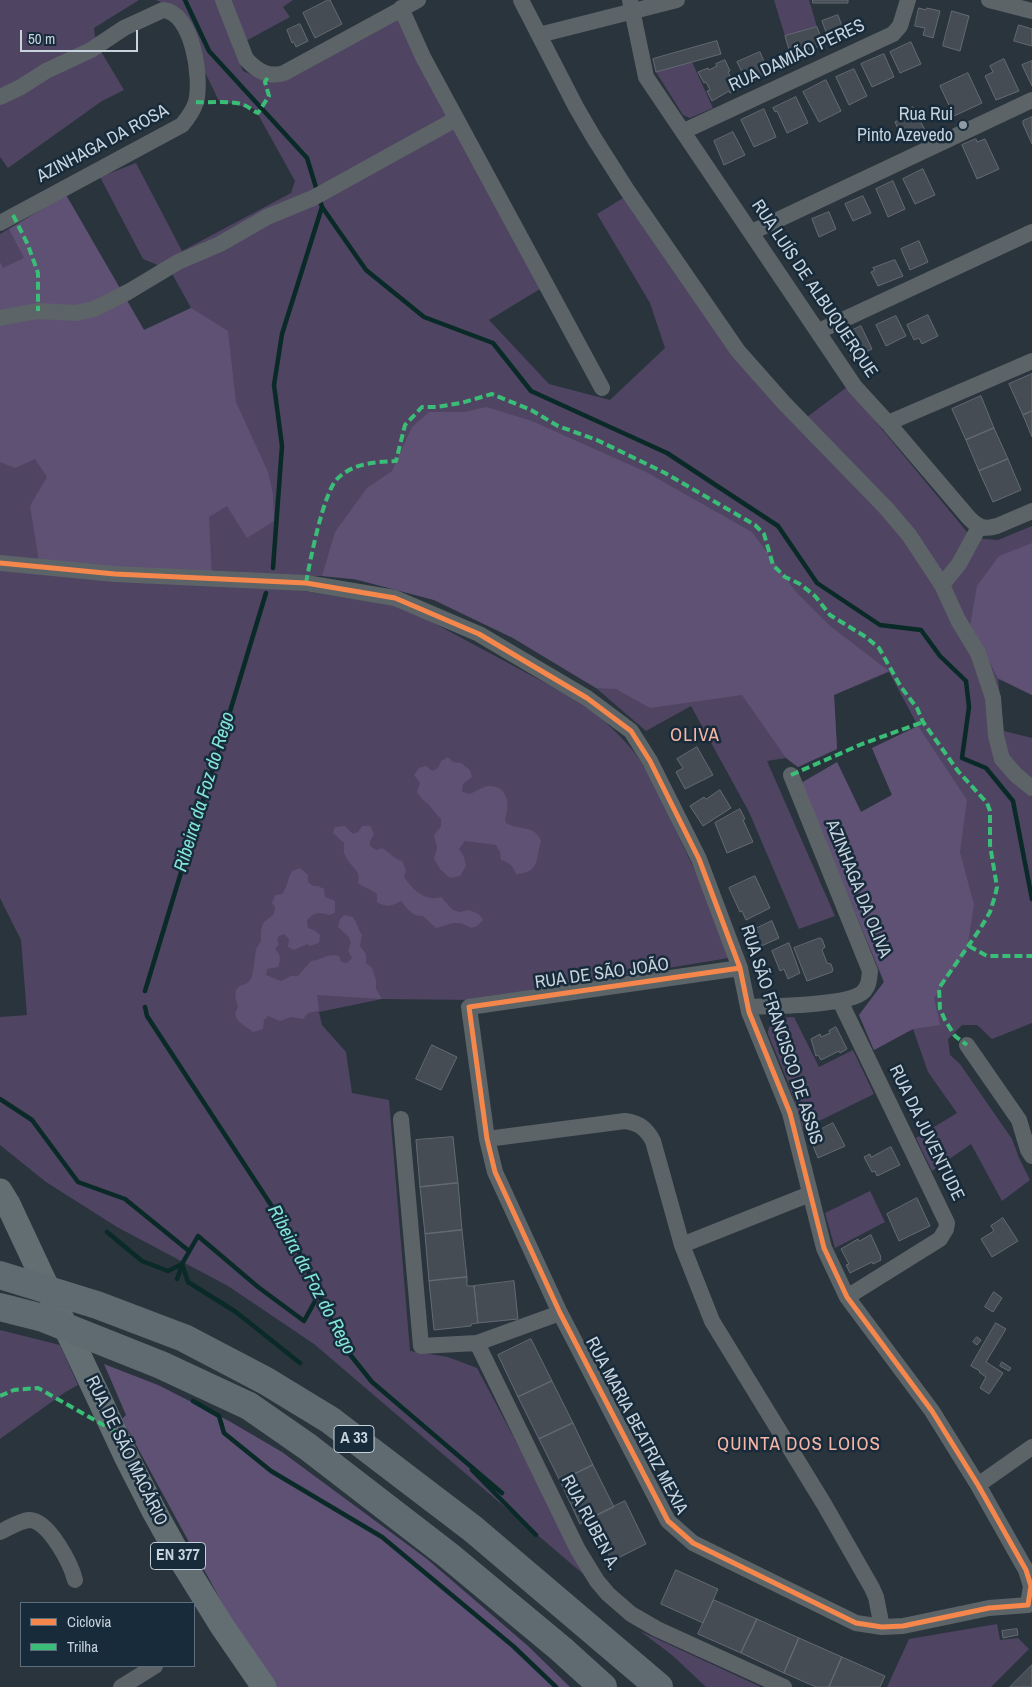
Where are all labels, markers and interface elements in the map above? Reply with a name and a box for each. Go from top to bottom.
street label: RUA DAMIÃO PERES [726,15,868,97]
scale bar [22,20,140,52]
text: 50 m [28,28,55,49]
street label: AZINHAGA DA ROSA [33,100,173,188]
place label: Rua Rui Pinto Azevedo [857,104,953,146]
marker: Rua Rui Pinto Azevedo [957,119,969,131]
street label: RUA LUÍS DE ALBUQUERQUE [746,196,882,382]
water label: Ribeira da Foz do Rego [170,709,240,875]
district label: OLIVA [669,725,721,747]
street label: AZINHAGA DA OLIVA [821,817,895,961]
street label: RUA SÃO FRANCISCO DE ASSIS [735,922,827,1148]
street label: RUA DE SÃO JOÃO [533,954,671,994]
street label: RUA DA JUVENTUDE [884,1062,968,1204]
water label: Ribeira da Foz do Rego [262,1201,360,1359]
street label: RUA MARIA BEATRIZ MEXIA [580,1334,692,1518]
street label: RUA DE SÃO MACÁRIO [80,1373,172,1529]
road number: A 33 [334,1426,374,1452]
district label: QUINTA DOS LOIOS [715,1434,883,1456]
street label: RUA RUBEN A. [556,1472,624,1574]
road number: EN 377 [150,1542,206,1570]
legend [20,1602,195,1667]
text: Ciclovia [67,1611,111,1632]
text: Trilha [67,1636,98,1657]

